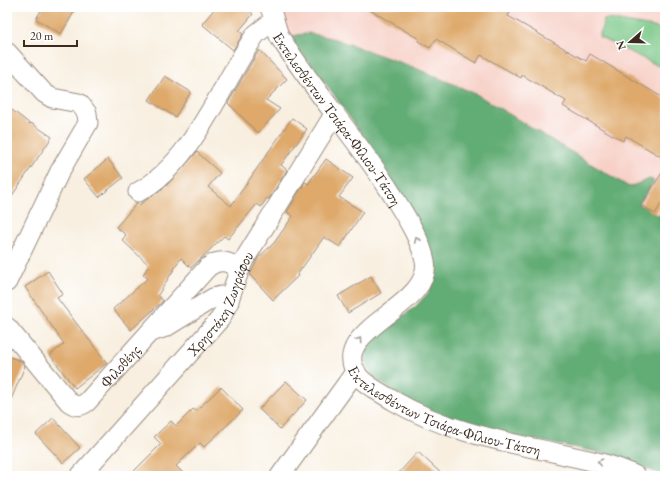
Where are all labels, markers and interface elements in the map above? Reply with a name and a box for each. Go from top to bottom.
scale bar [24,22,77,48]
north arrow [610,22,650,62]
text: 20 m [30,28,54,44]
street label: Εκτελεσθέντων Τσιάρα-Φίλιου-Τάτση [269,28,406,209]
text: N [612,39,629,52]
one-way arrow [414,237,422,244]
street label: Χρηστάκη Ζωγράφου [182,247,257,360]
one-way arrow [354,337,362,344]
street label: Φιλοθέης [95,340,144,391]
street label: Εκτελεσθέντων Τσιάρα-Φίλιου-Τάτση [344,362,543,459]
one-way arrow [597,458,603,466]

